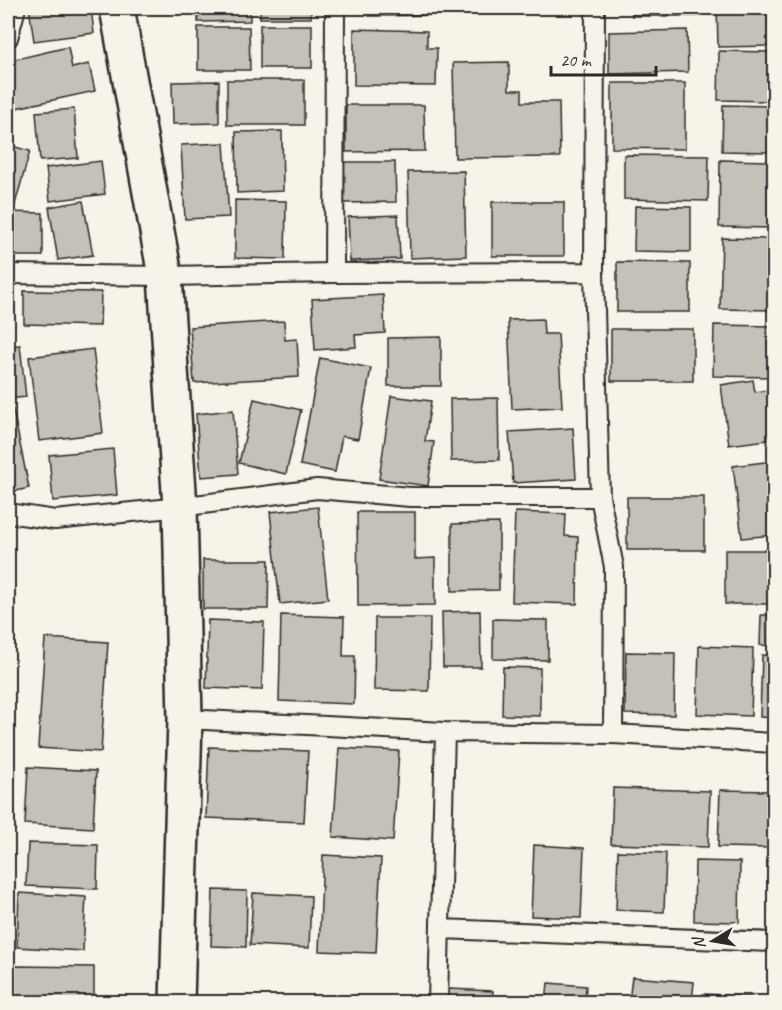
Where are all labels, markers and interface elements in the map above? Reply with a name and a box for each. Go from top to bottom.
scale bar [551,39,656,77]
text: 20 m [560,49,593,71]
north arrow [683,911,743,971]
text: N [688,934,710,950]

